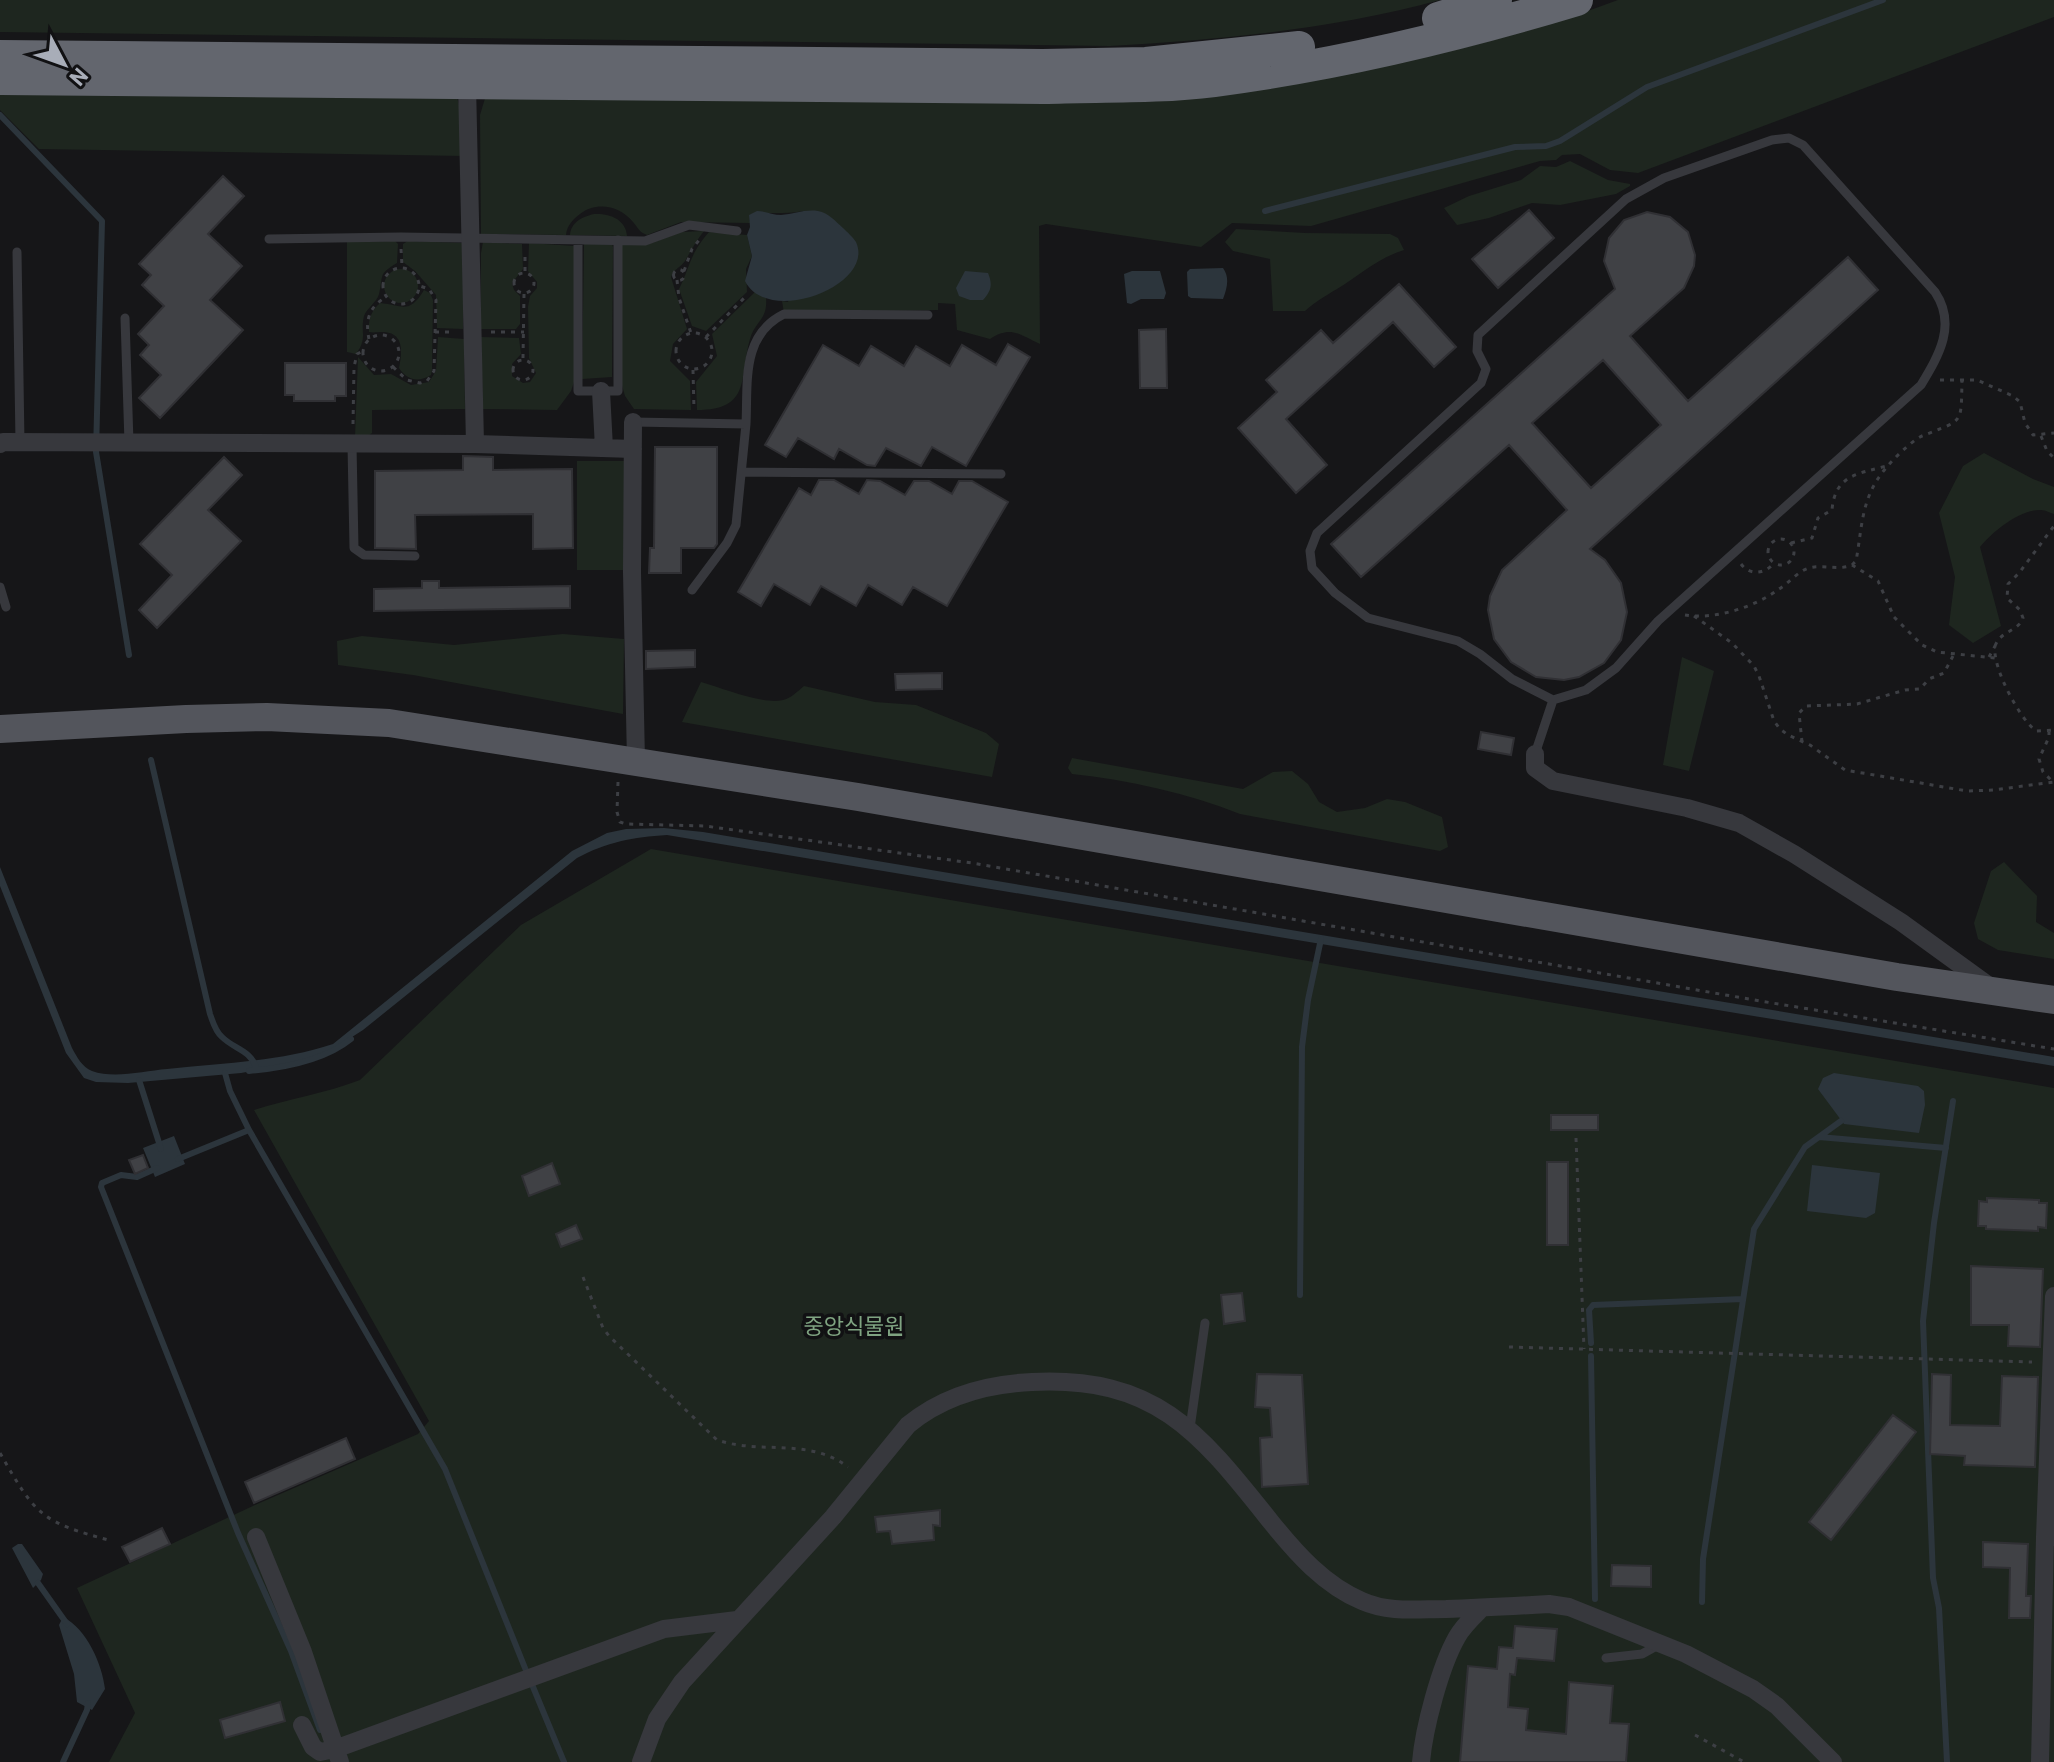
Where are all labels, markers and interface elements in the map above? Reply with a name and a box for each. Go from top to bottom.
north arrow [24,24,104,104]
text: N [65,64,94,92]
park label: 중앙식물원 [803,1312,905,1338]

